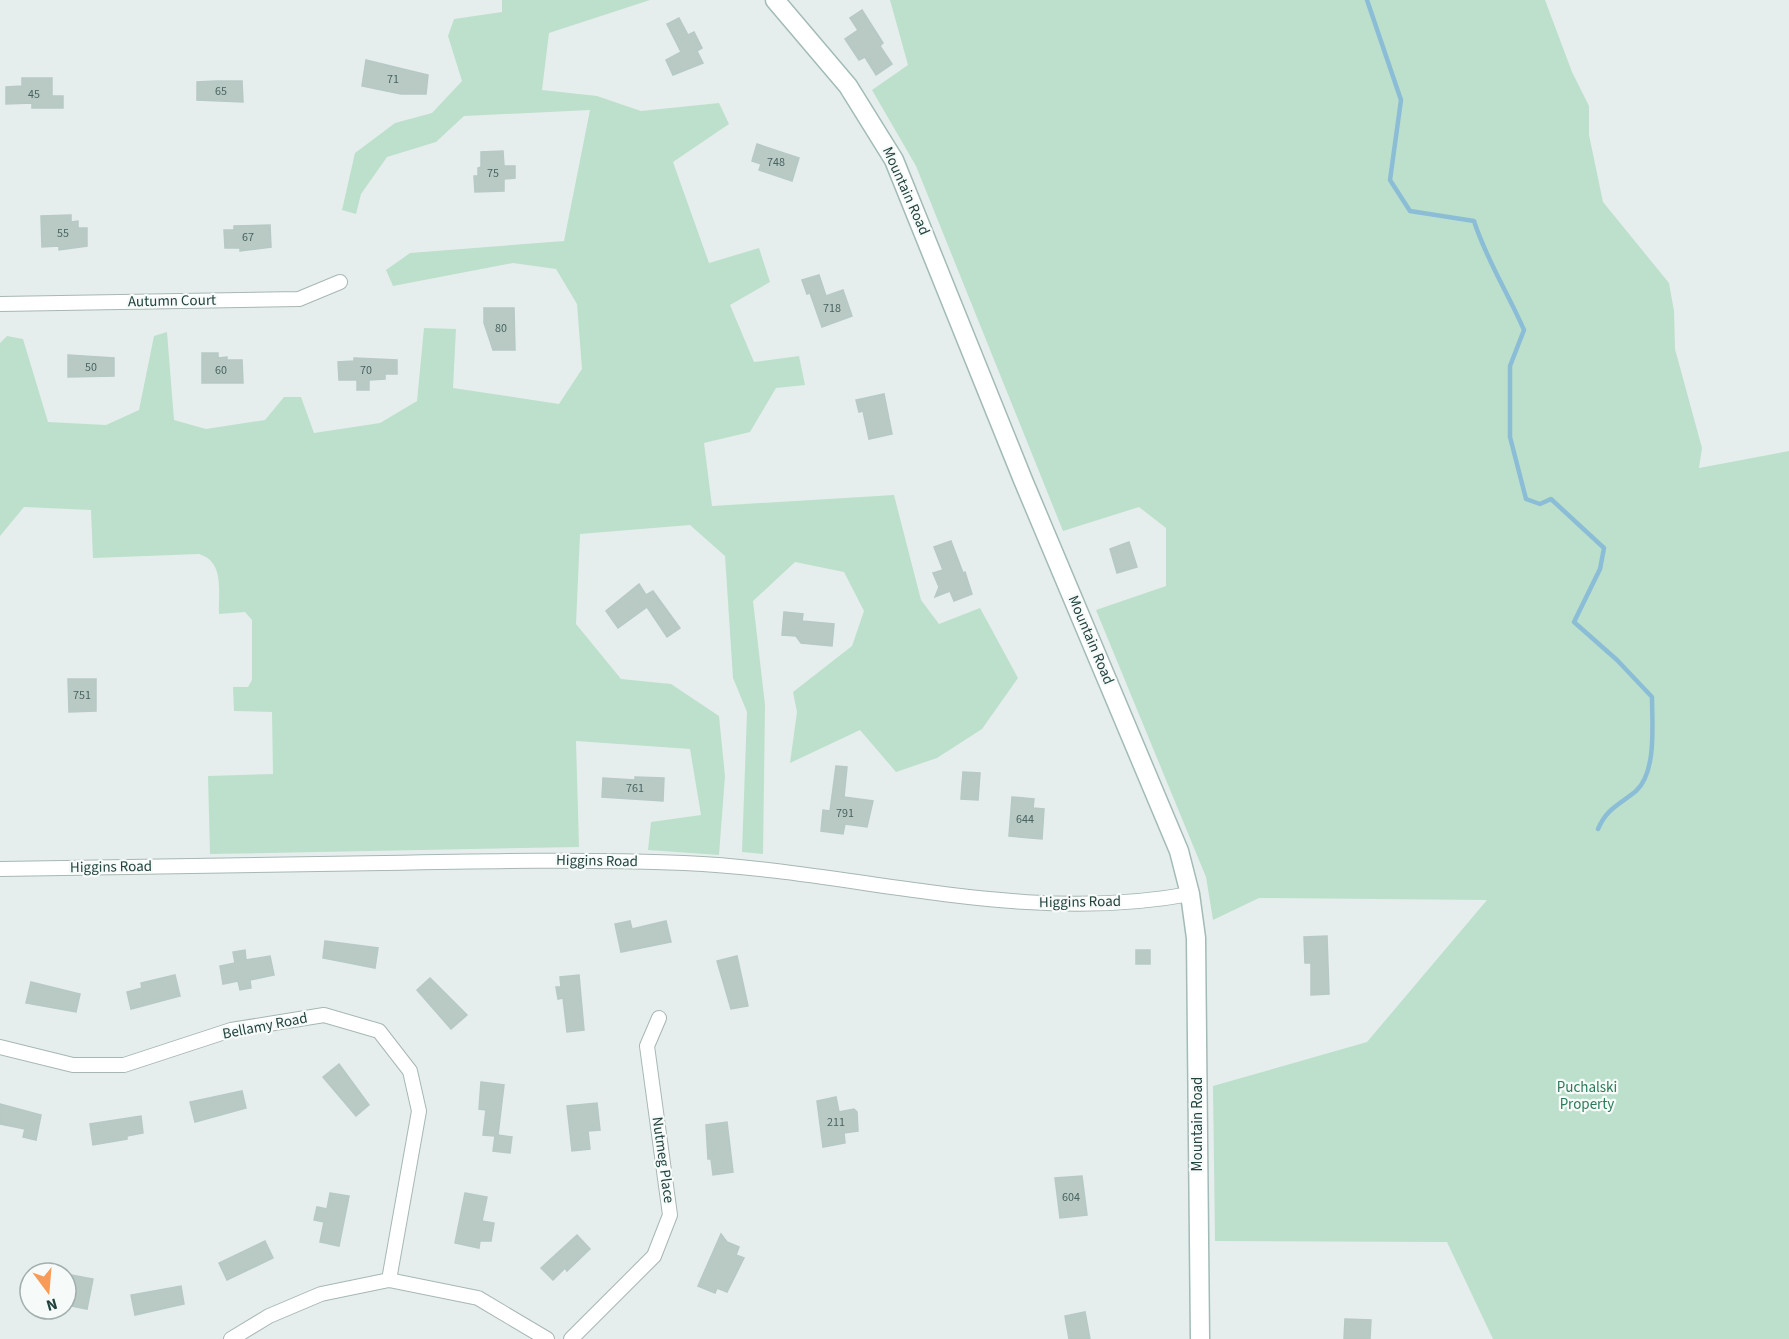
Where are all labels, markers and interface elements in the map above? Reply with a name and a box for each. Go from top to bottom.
house number: 71 [387,71,399,88]
house number: 65 [215,83,227,100]
house number: 45 [28,86,40,103]
street label: Mountain Road [877,143,935,239]
house number: 748 [767,154,785,171]
house number: 75 [487,165,499,182]
house number: 55 [57,225,69,242]
house number: 67 [242,229,254,246]
street label: Autumn Court [128,290,216,312]
house number: 718 [823,300,841,317]
house number: 80 [495,320,507,337]
house number: 50 [85,359,97,376]
house number: 60 [215,362,227,379]
house number: 70 [360,362,372,379]
street label: Mountain Road [1063,592,1119,688]
house number: 751 [73,687,91,704]
house number: 761 [626,780,644,797]
house number: 791 [836,805,854,822]
house number: 644 [1016,811,1034,828]
street label: Higgins Road [556,850,638,872]
street label: Higgins Road [70,856,152,878]
street label: Higgins Road [1039,891,1121,913]
street label: Bellamy Road [221,1007,309,1045]
street label: Mountain Road [1187,1077,1208,1171]
park label: Puchalski Property [1557,1077,1617,1115]
house number: 211 [827,1114,845,1131]
street label: Nutmeg Place [647,1115,679,1205]
house number: 604 [1062,1189,1080,1206]
north arrow [18,1261,78,1321]
text: N [44,1292,60,1316]

